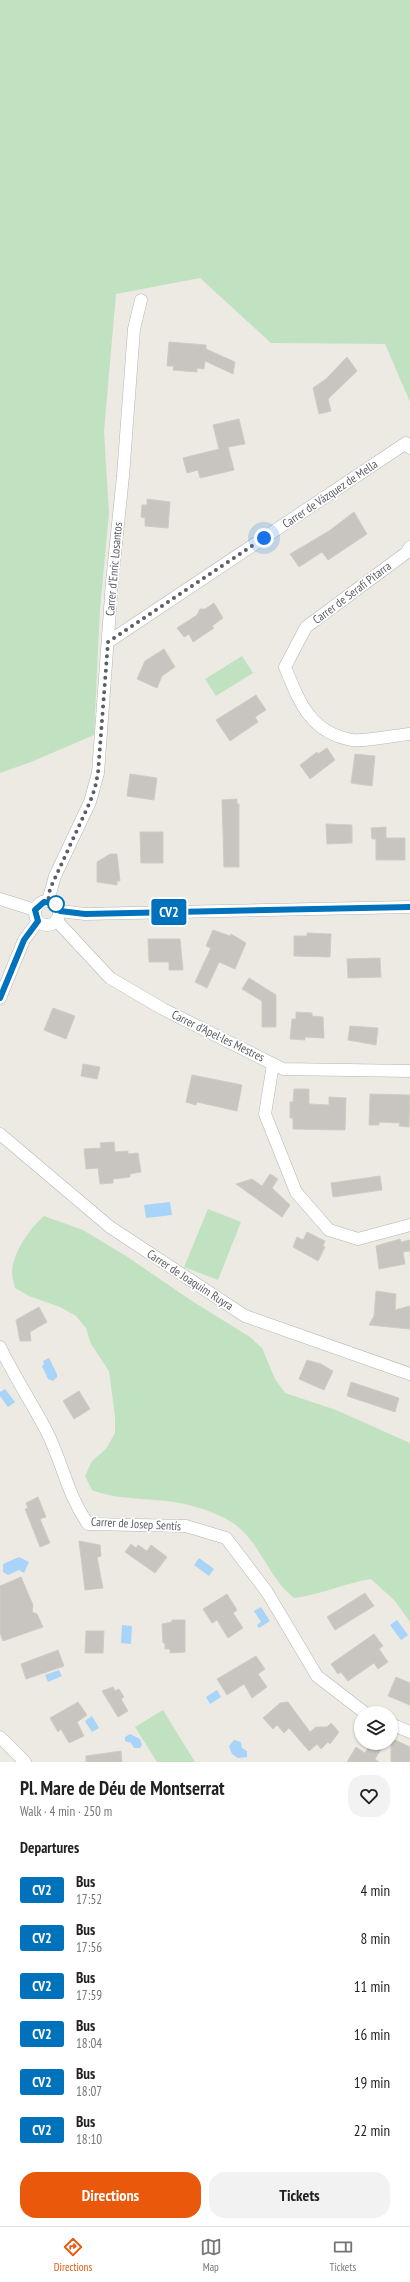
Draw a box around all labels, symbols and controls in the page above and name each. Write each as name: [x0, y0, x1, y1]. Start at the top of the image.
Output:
street label: Carrer de Vázquez de Mella: [279, 456, 380, 531]
street label: Carrer d'Enric Losantos: [102, 521, 125, 616]
your location: [254, 528, 274, 548]
street label: Carrer de Serafí Pitarra: [310, 558, 394, 627]
unlabelled marker: [47, 895, 65, 913]
line badge: CV2: [146, 899, 192, 925]
text: CV2: [159, 903, 179, 921]
street label: Carrer d'Apel·les Mestres: [169, 1007, 267, 1065]
street label: Carrer de Joaquim Ruyra: [144, 1246, 236, 1313]
street label: Carrer de Josep Sentís: [91, 1514, 182, 1533]
map controls: [354, 1706, 398, 1750]
button: layers: [354, 1706, 398, 1750]
button: heart: [348, 1775, 390, 1817]
text: Pl. Mare de Déu de Montserrat: [20, 1776, 225, 1800]
text: Walk · 4 min · 250 m: [20, 1803, 112, 1820]
text: Departures: [20, 1838, 79, 1857]
text: Bus: [76, 1872, 95, 1891]
text: CV2: [32, 1881, 52, 1899]
text: 4 min: [360, 1881, 390, 1900]
text: 17:52: [76, 1891, 102, 1908]
text: Bus: [76, 1920, 95, 1939]
text: CV2: [32, 1929, 52, 1947]
text: 8 min: [360, 1929, 390, 1948]
text: 17:56: [76, 1939, 102, 1956]
text: Bus: [76, 1968, 95, 1987]
text: CV2: [32, 1977, 52, 1995]
text: 11 min: [354, 1977, 390, 1996]
text: 17:59: [76, 1987, 102, 2004]
text: Bus: [76, 2016, 95, 2035]
text: CV2: [32, 2025, 52, 2043]
text: 16 min: [354, 2025, 390, 2044]
text: 18:04: [76, 2035, 102, 2052]
text: Bus: [76, 2064, 95, 2083]
text: CV2: [32, 2073, 52, 2091]
text: 19 min: [354, 2073, 390, 2092]
text: 18:07: [76, 2083, 102, 2100]
text: Bus: [76, 2112, 95, 2131]
text: CV2: [32, 2121, 52, 2139]
text: 22 min: [354, 2121, 390, 2140]
text: 18:10: [76, 2131, 102, 2148]
button: Directions: [20, 2172, 201, 2218]
button: Tickets: [209, 2172, 390, 2218]
tab: Directions: [54, 2236, 92, 2274]
tab: Map: [200, 2236, 222, 2274]
tab: Tickets: [329, 2236, 356, 2274]

